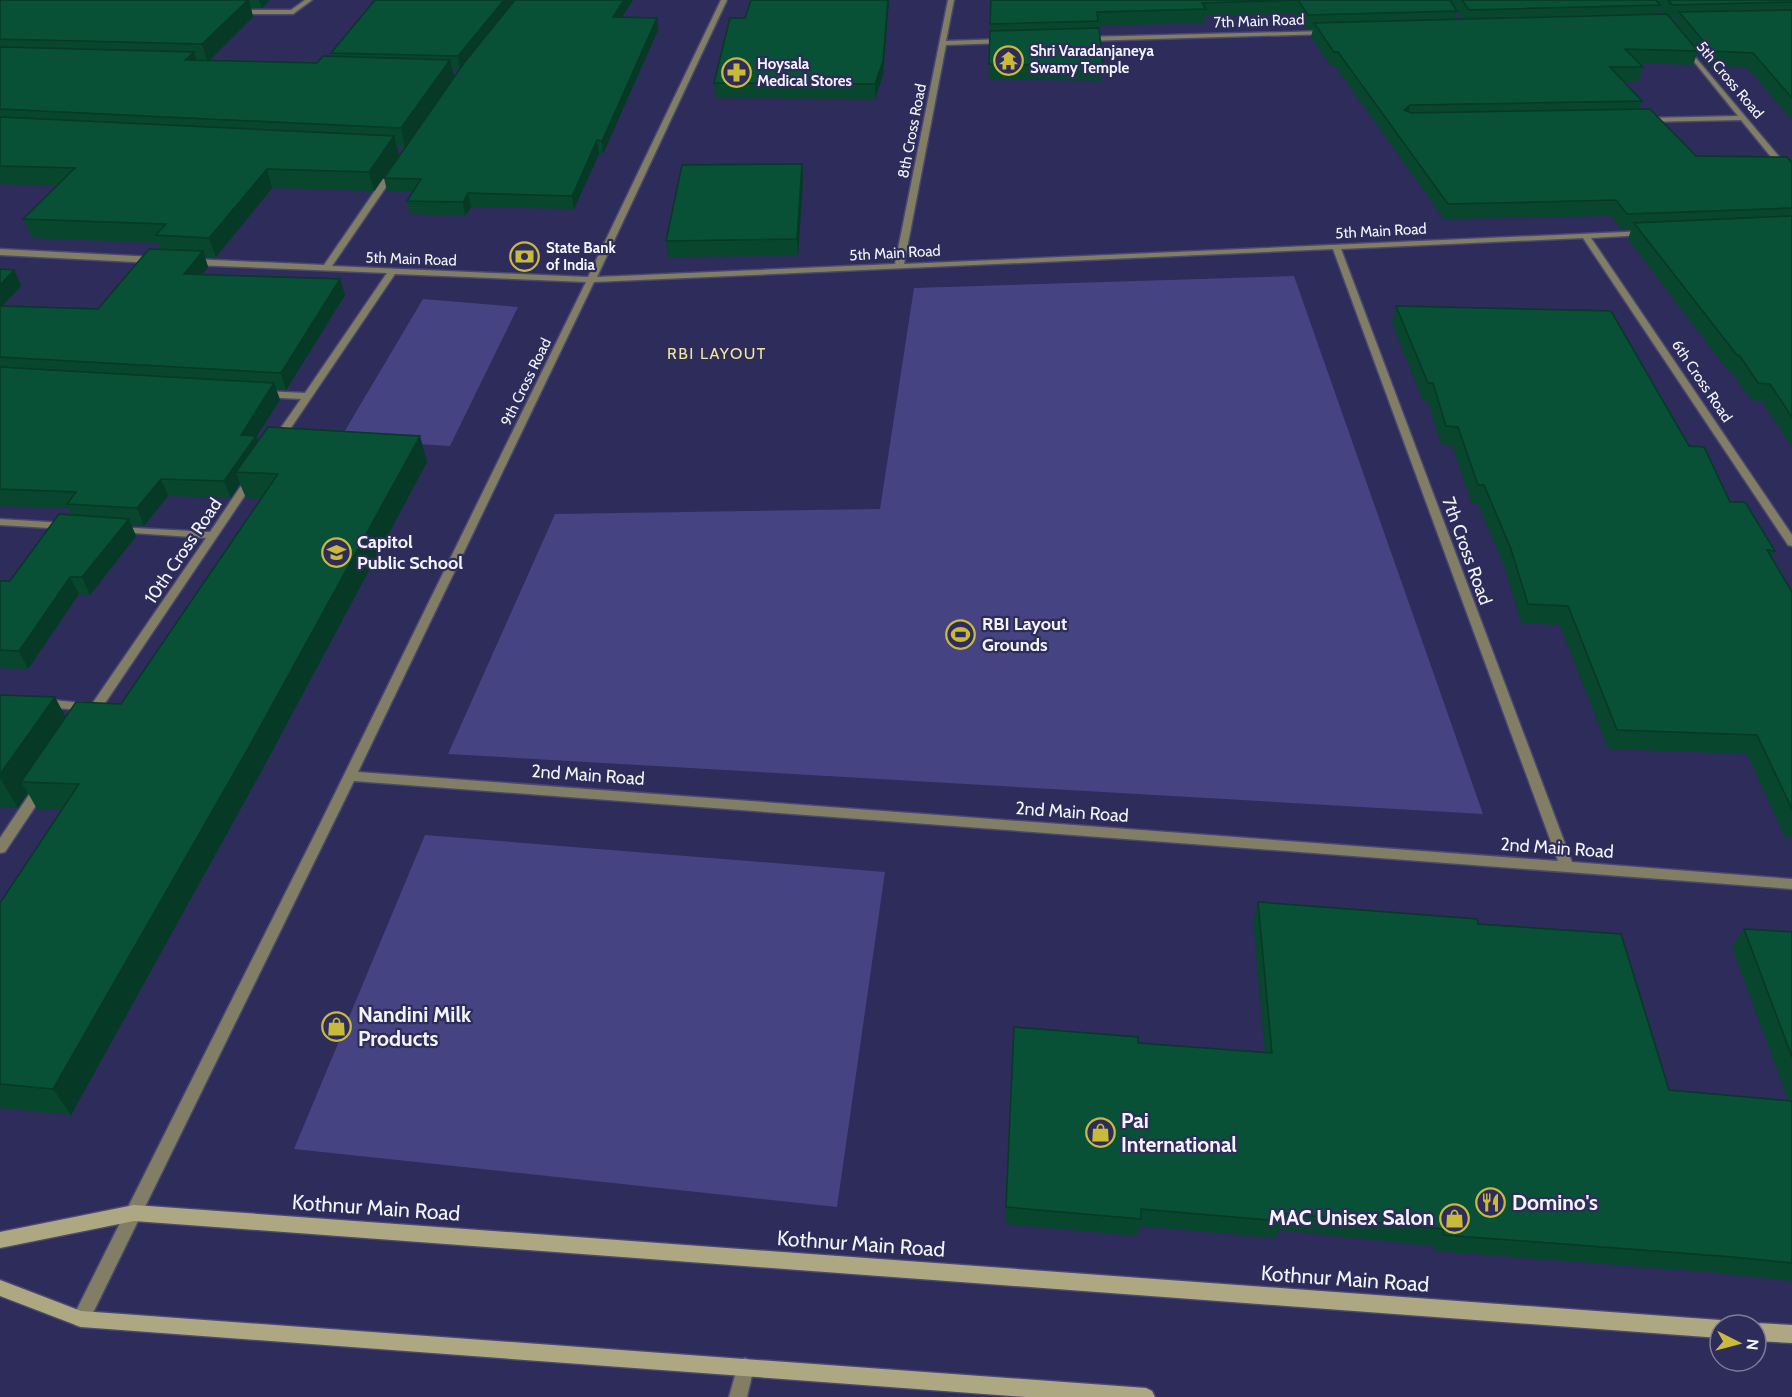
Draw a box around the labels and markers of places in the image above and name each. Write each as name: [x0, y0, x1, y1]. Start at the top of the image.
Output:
place label: Shri Varadanjaneya Swamy Temple: [1030, 42, 1155, 77]
temple icon: Shri Varadanjaneya Swamy Temple: [993, 44, 1025, 76]
place label: Hoysala Medical Stores: [757, 55, 852, 90]
pharmacy icon: Hoysala Medical Stores: [720, 57, 752, 89]
place label: State Bank of India: [546, 239, 616, 274]
bank icon: State Bank of India: [509, 241, 541, 273]
place label: Capitol Public School: [357, 531, 463, 574]
school or university icon: Capitol Public School: [320, 536, 352, 568]
place label: RBI Layout Grounds: [982, 613, 1067, 656]
sports icon: RBI Layout Grounds: [945, 618, 977, 650]
place label: Nandini Milk Products: [358, 1002, 472, 1051]
shop icon: Nandini Milk Products: [321, 1011, 353, 1043]
place label: Pai International: [1121, 1108, 1237, 1157]
shop icon: Pai International: [1084, 1117, 1116, 1149]
restaurant icon: Domino's: [1475, 1187, 1507, 1219]
place label: Domino's: [1512, 1190, 1598, 1215]
shop icon: MAC Unisex Salon: [1439, 1202, 1471, 1234]
place label: MAC Unisex Salon: [1268, 1205, 1434, 1230]

